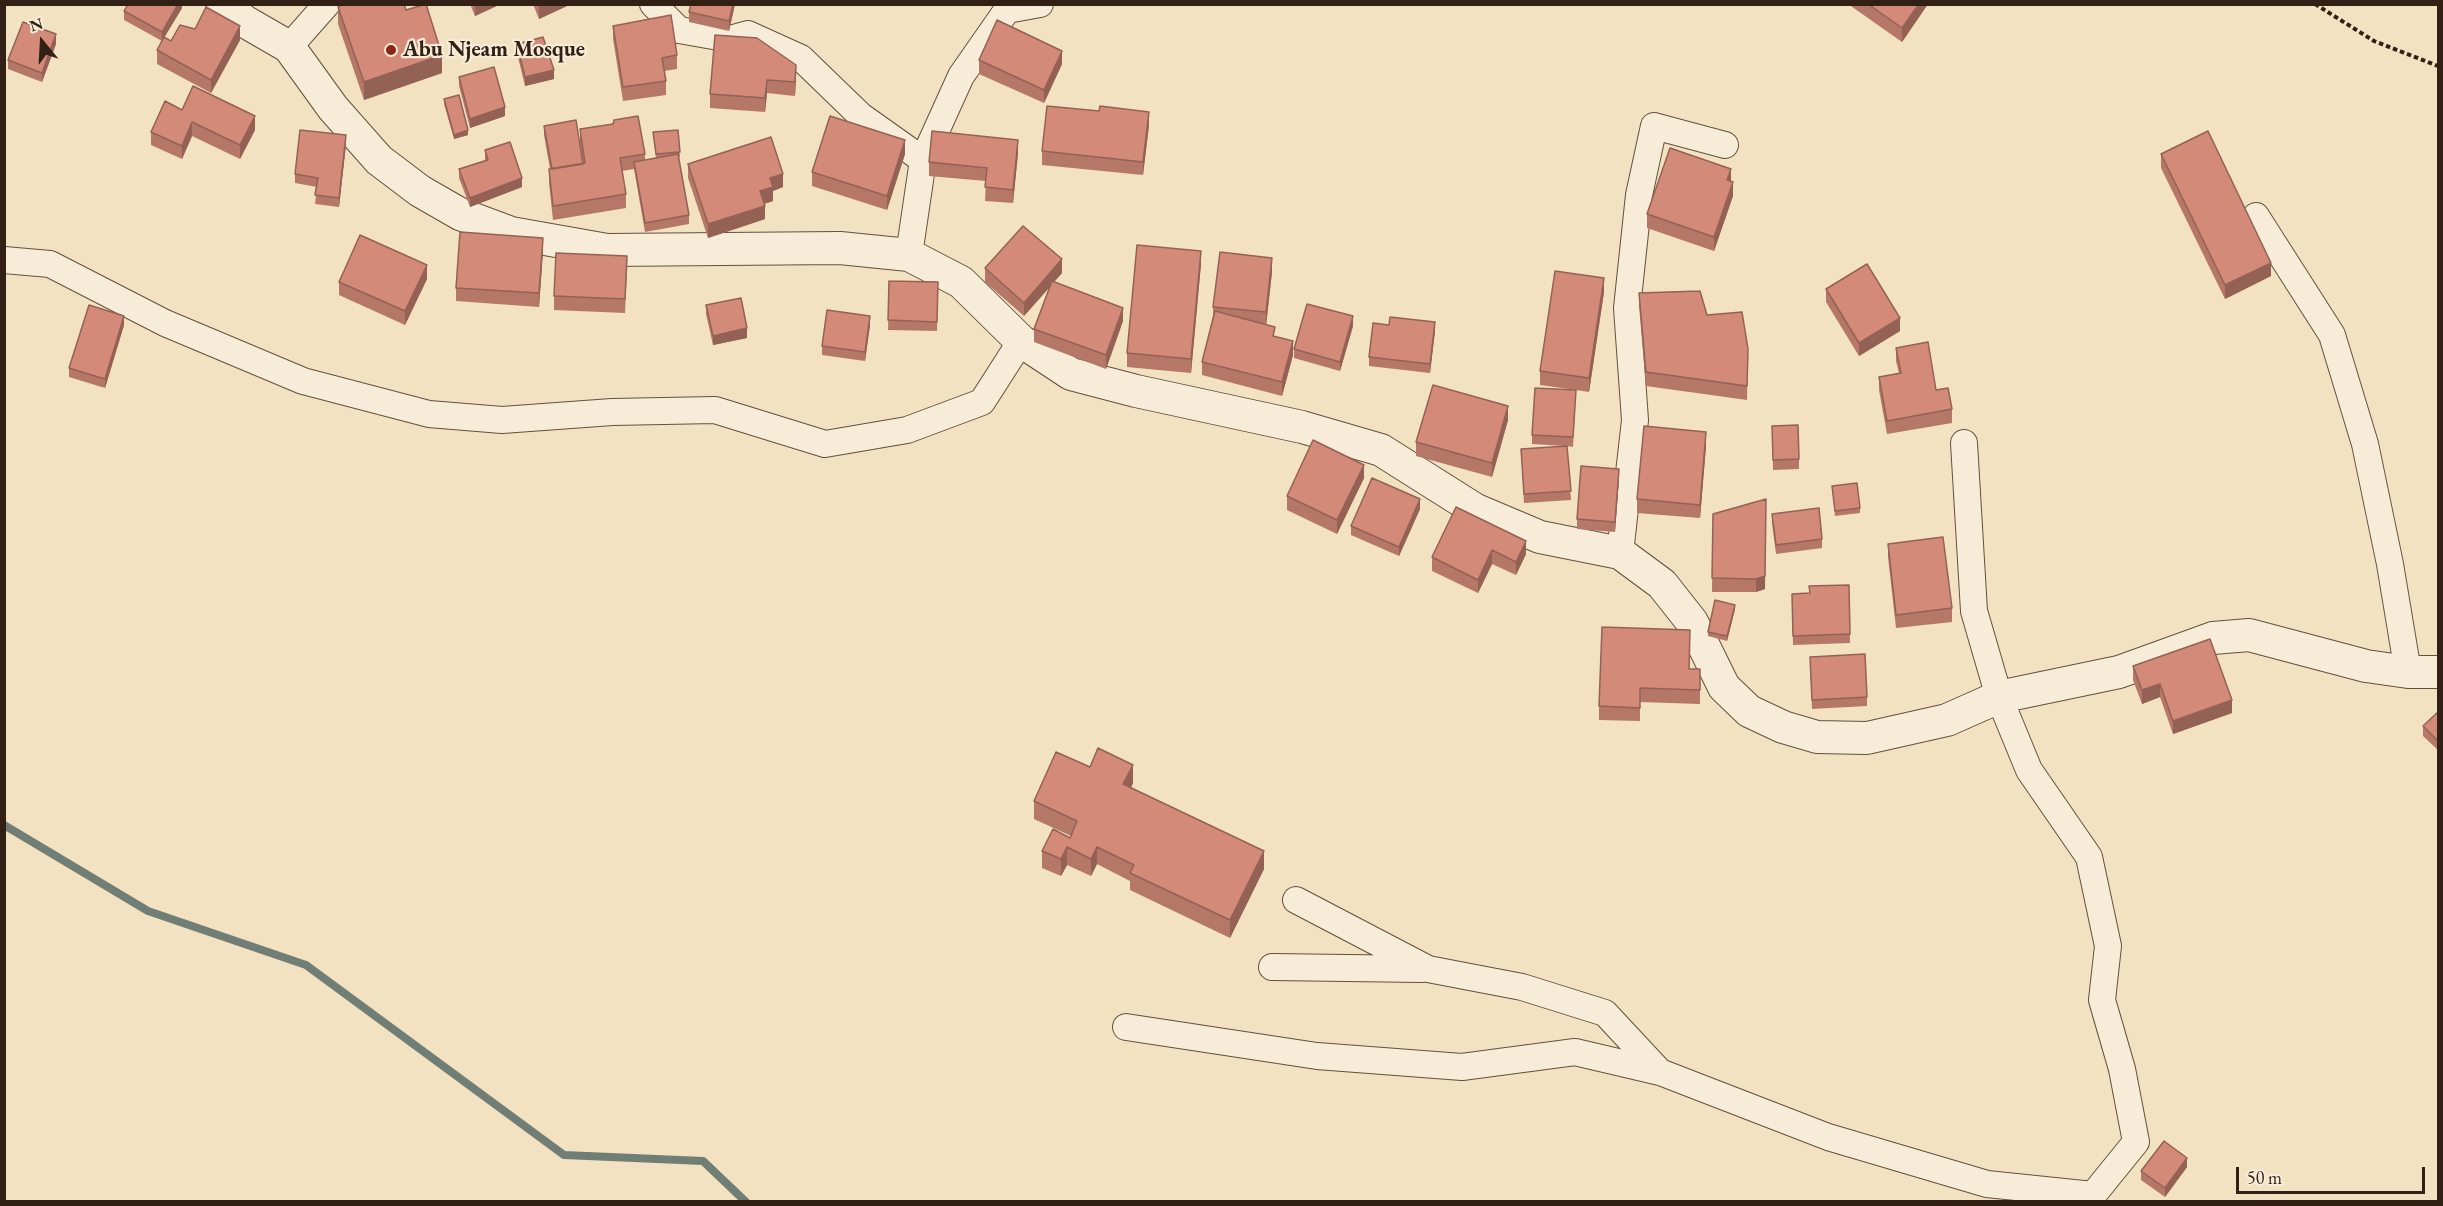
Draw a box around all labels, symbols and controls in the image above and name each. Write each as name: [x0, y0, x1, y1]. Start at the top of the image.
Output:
north arrow: [12, 12, 72, 72]
text: N: [27, 12, 46, 36]
place label: Abu Njeam Mosque: [403, 37, 585, 63]
marker: Abu Njeam Mosque: [384, 43, 398, 57]
scale bar: [2239, 1155, 2428, 1193]
text: 50 m: [2247, 1166, 2282, 1189]

